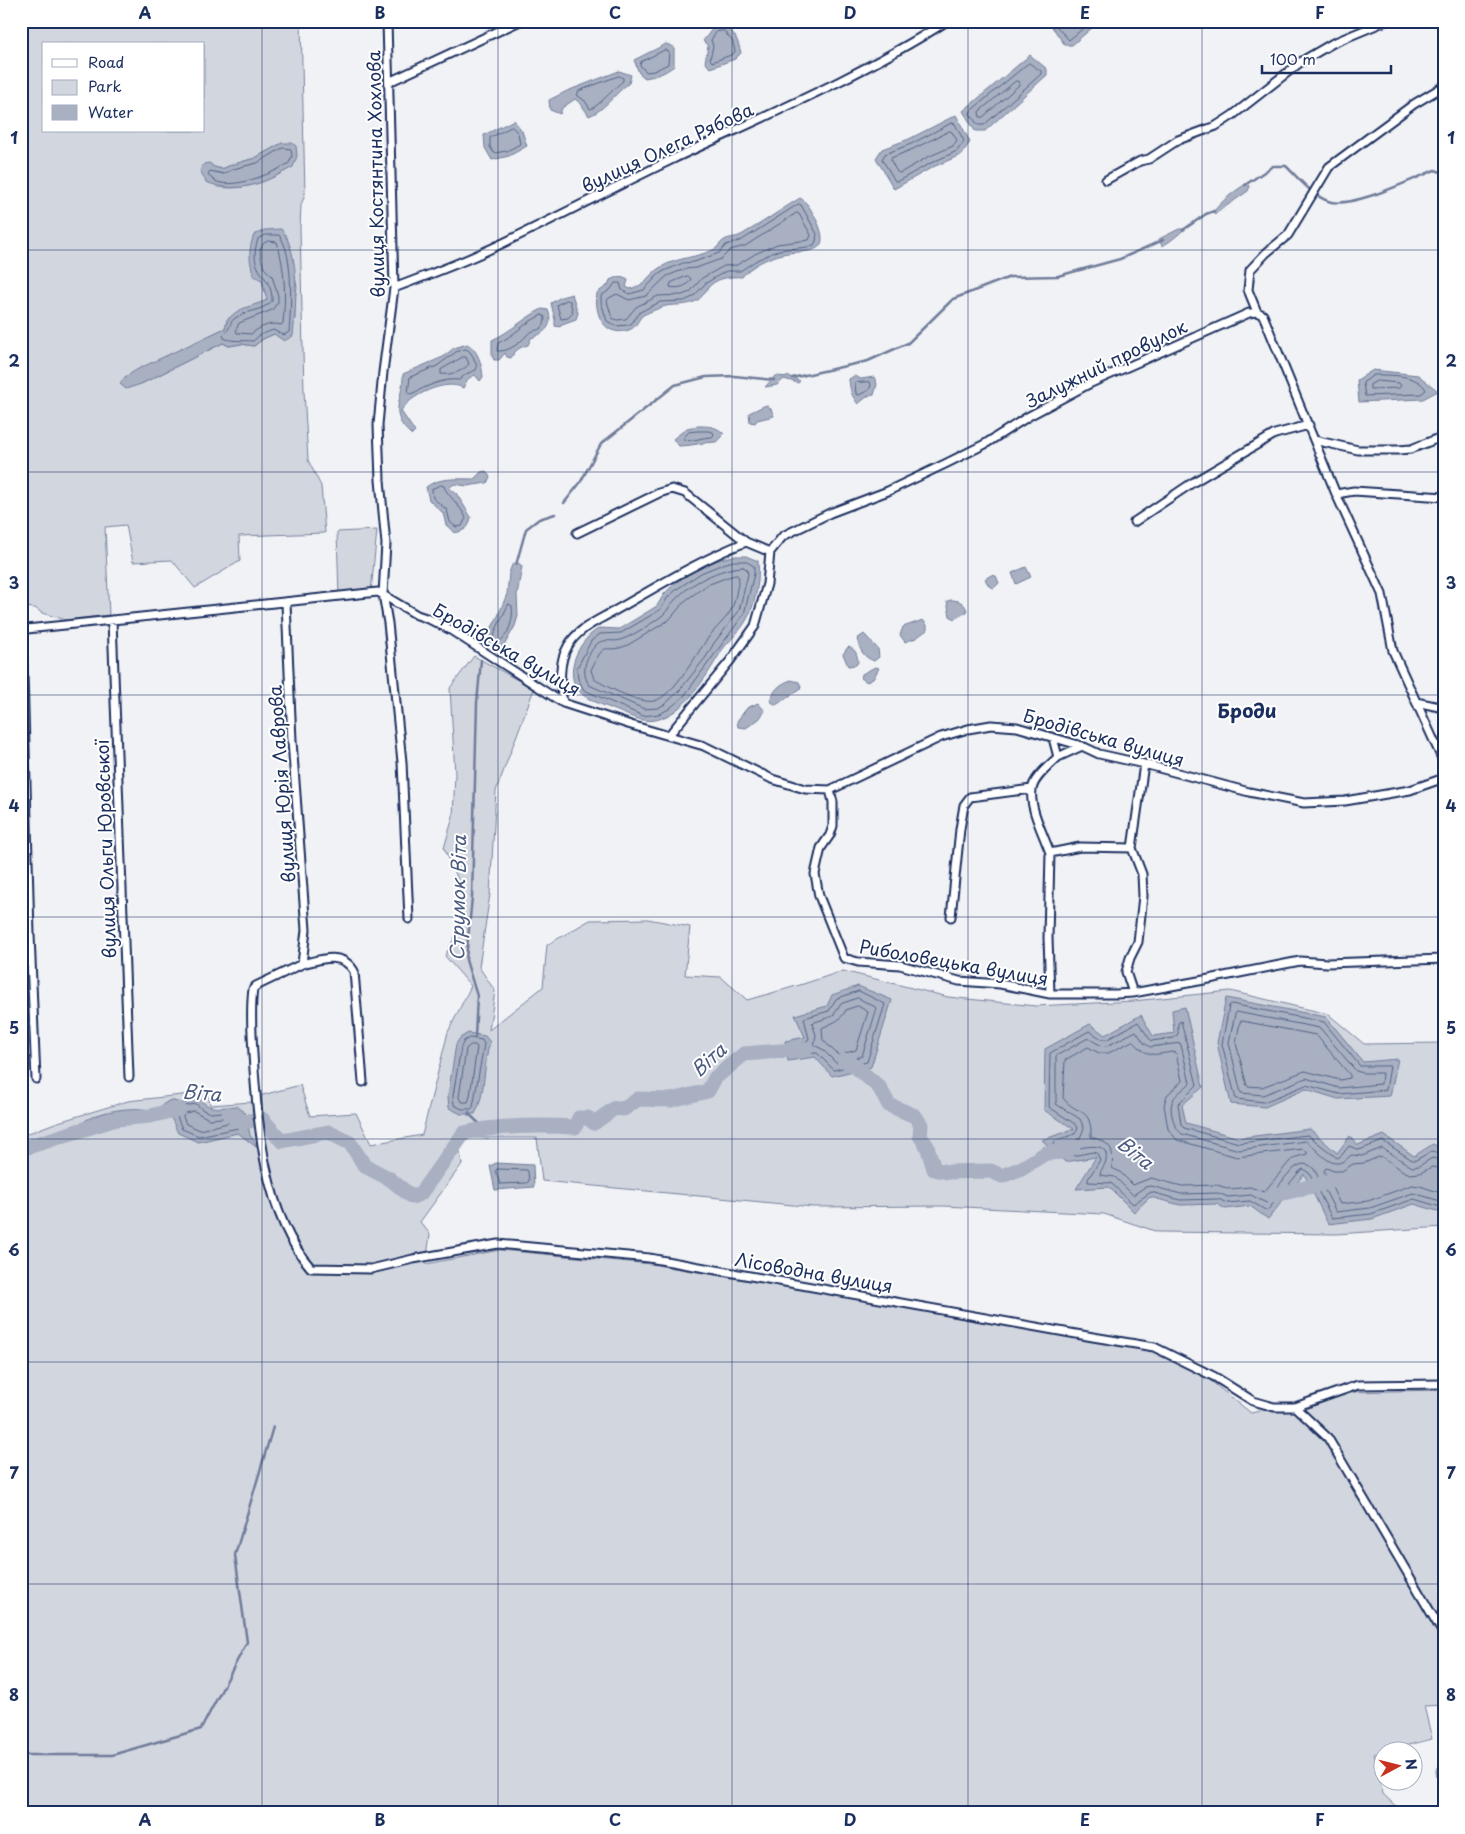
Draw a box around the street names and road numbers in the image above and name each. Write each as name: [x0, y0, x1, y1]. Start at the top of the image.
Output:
street label: вулиця Костянтина Хохлова: [359, 49, 391, 298]
street label: вулиця Олега Рябова: [577, 95, 758, 199]
street label: Залужний провулок: [1020, 312, 1192, 414]
street label: Бродівська вулиця: [428, 596, 586, 702]
street label: вулиця Юрія Лаврова: [261, 684, 301, 884]
street label: Бродівська вулиця: [1020, 701, 1188, 773]
street label: вулиця Ольги Юровської: [88, 738, 122, 959]
street label: Риболовецька вулиця: [858, 932, 1050, 992]
street label: Лісоводна вулиця: [733, 1245, 895, 1299]

